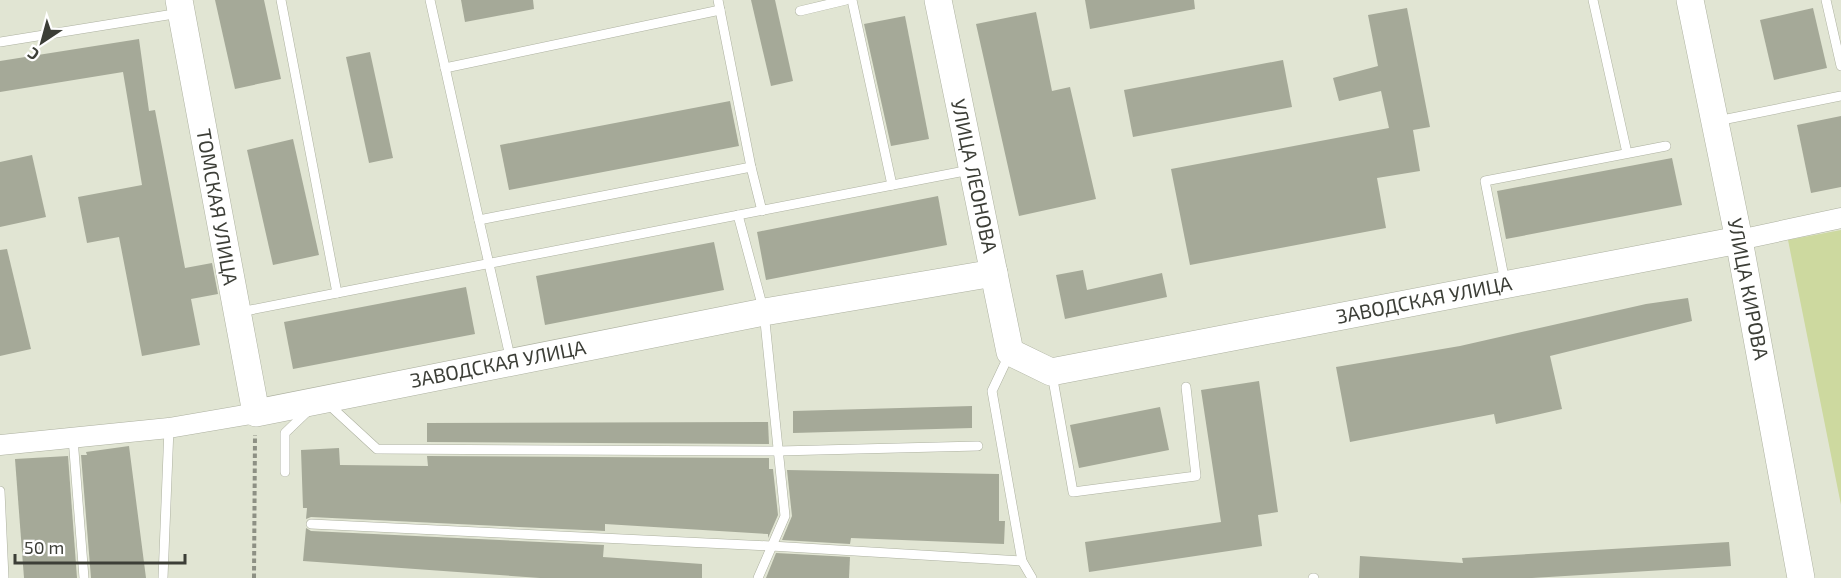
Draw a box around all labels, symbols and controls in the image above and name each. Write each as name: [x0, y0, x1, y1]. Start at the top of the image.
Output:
north arrow: [12, 12, 72, 72]
text: С: [23, 44, 42, 65]
street label: УЛИЦА ЛЕОНОВА: [947, 97, 1003, 256]
street label: ТОМСКАЯ УЛИЦА: [192, 127, 244, 287]
street label: УЛИЦА КИРОВА: [1723, 216, 1775, 362]
street label: ЗАВОДСКАЯ УЛИЦА: [1334, 270, 1514, 328]
street label: ЗАВОДСКАЯ УЛИЦА: [408, 334, 588, 392]
scale bar: [15, 527, 184, 565]
text: 50 m: [24, 536, 64, 558]

